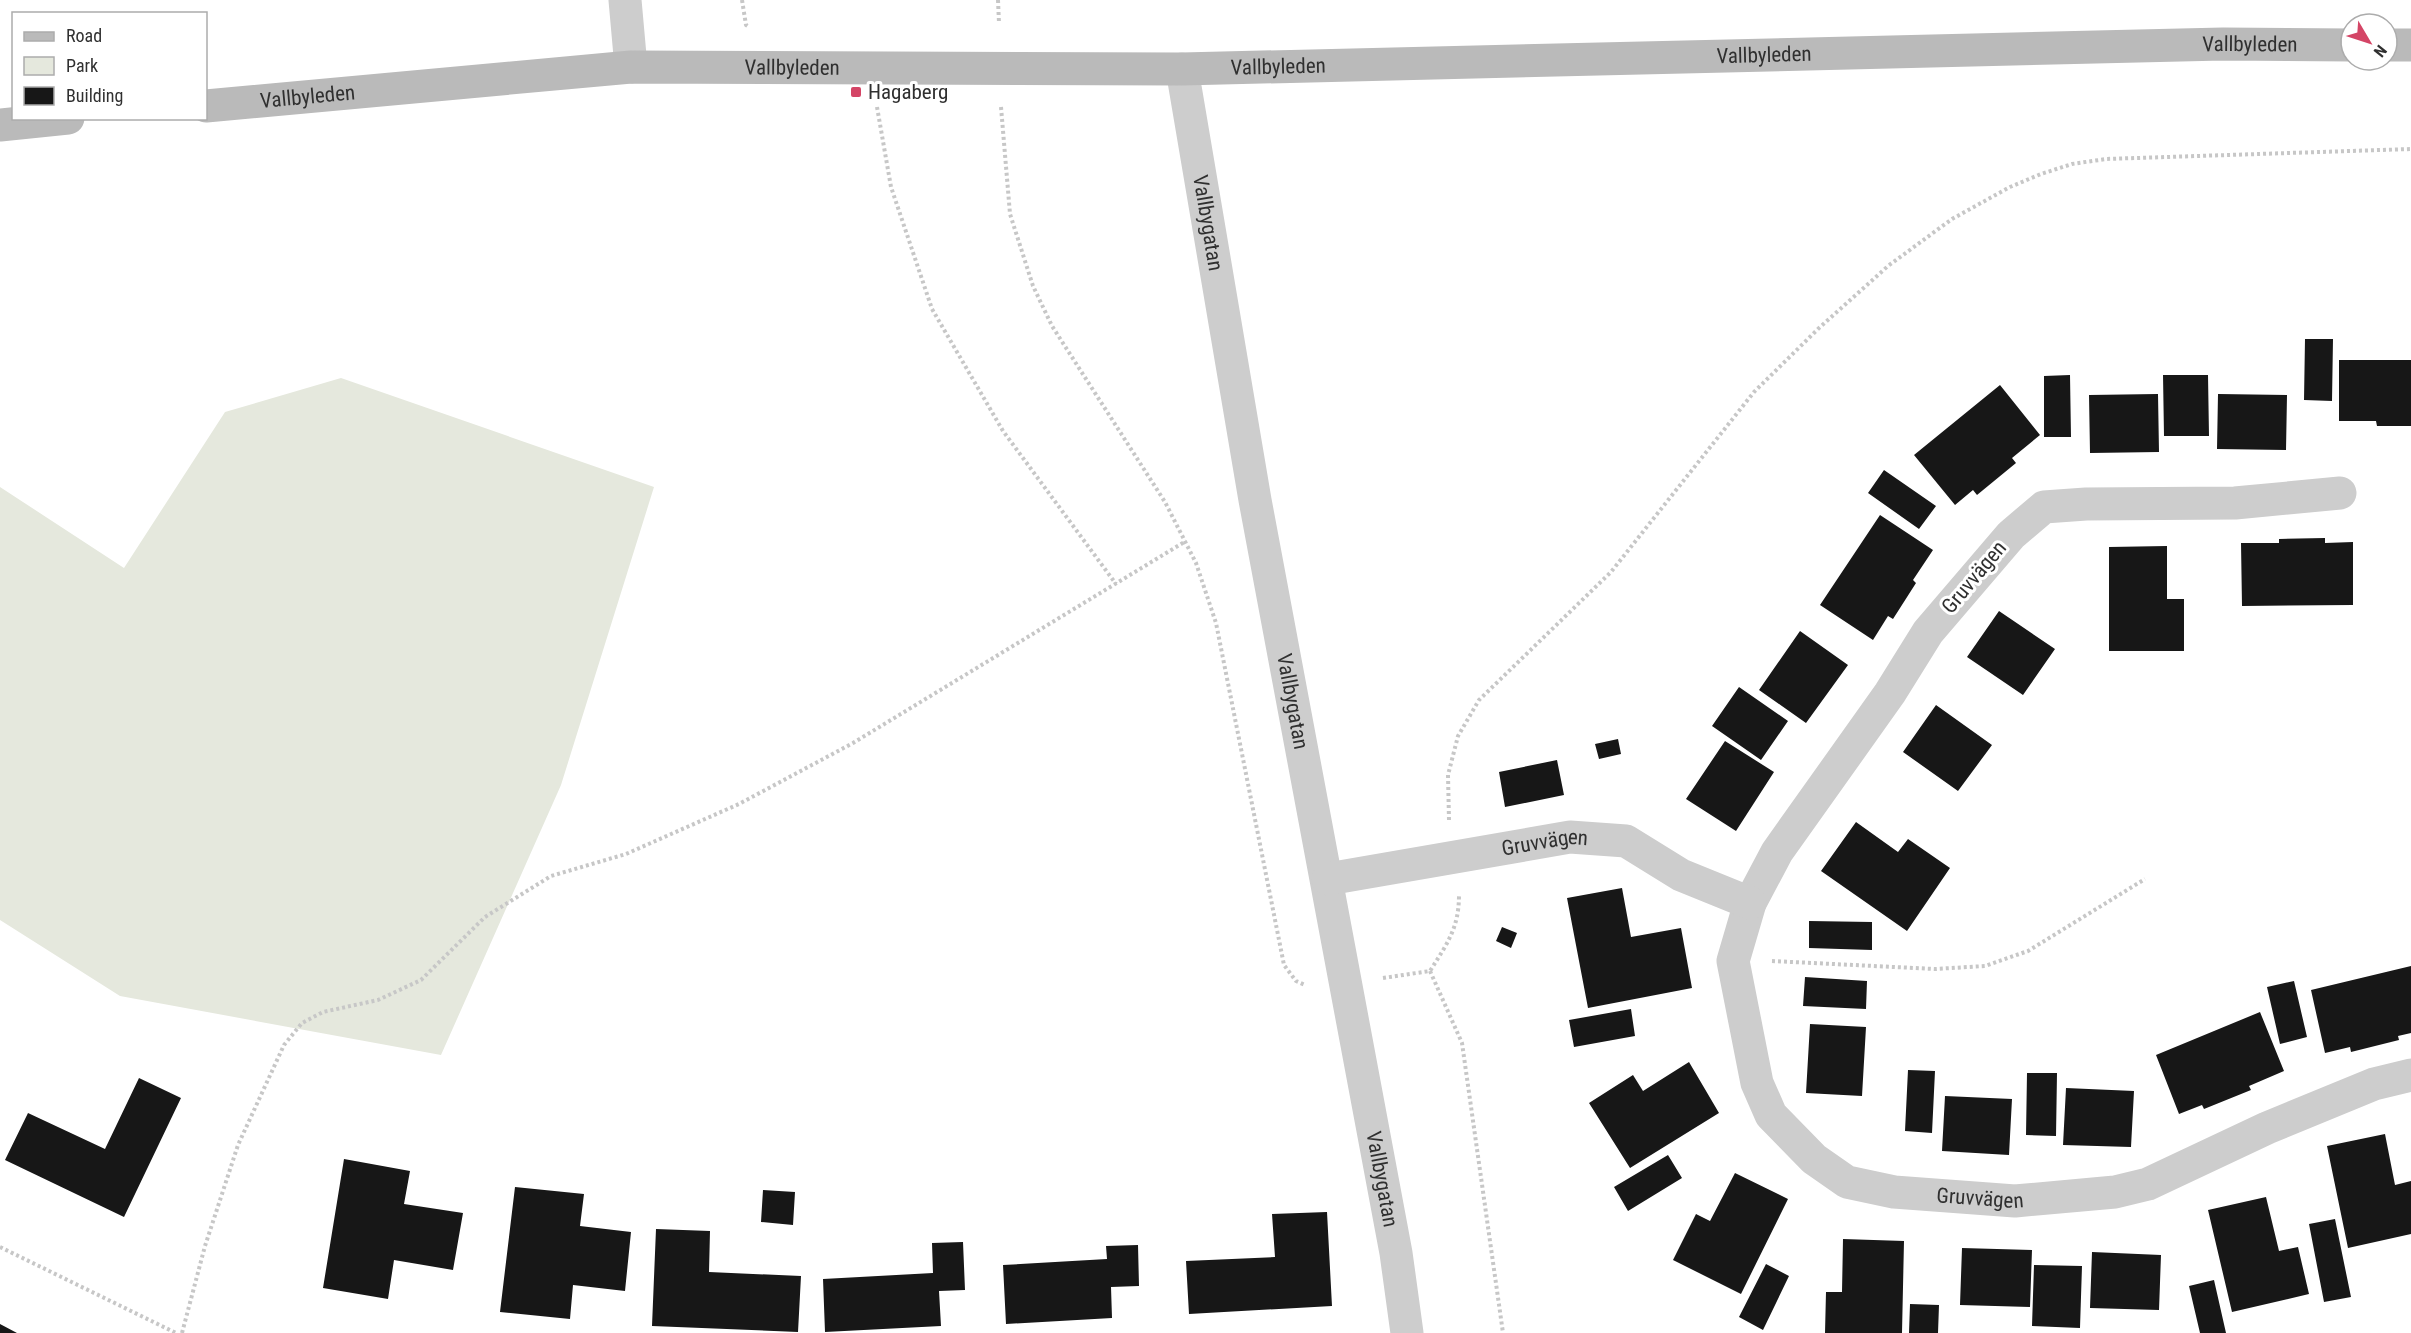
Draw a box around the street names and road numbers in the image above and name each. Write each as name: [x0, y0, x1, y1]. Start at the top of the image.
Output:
street label: Vallbyleden: [2202, 32, 2298, 57]
street label: Vallbyleden: [1716, 42, 1812, 68]
street label: Vallbyleden: [1230, 54, 1326, 80]
street label: Vallbyleden: [745, 55, 840, 80]
street label: Vallbyleden: [259, 80, 356, 113]
street label: Vallbygatan: [1188, 173, 1228, 273]
street label: Gruvvägen: [1937, 536, 2011, 618]
street label: Vallbygatan: [1272, 652, 1313, 751]
street label: Gruvvägen: [1500, 825, 1589, 861]
street label: Vallbygatan: [1361, 1129, 1403, 1229]
street label: Gruvvägen: [1936, 1183, 2025, 1213]

